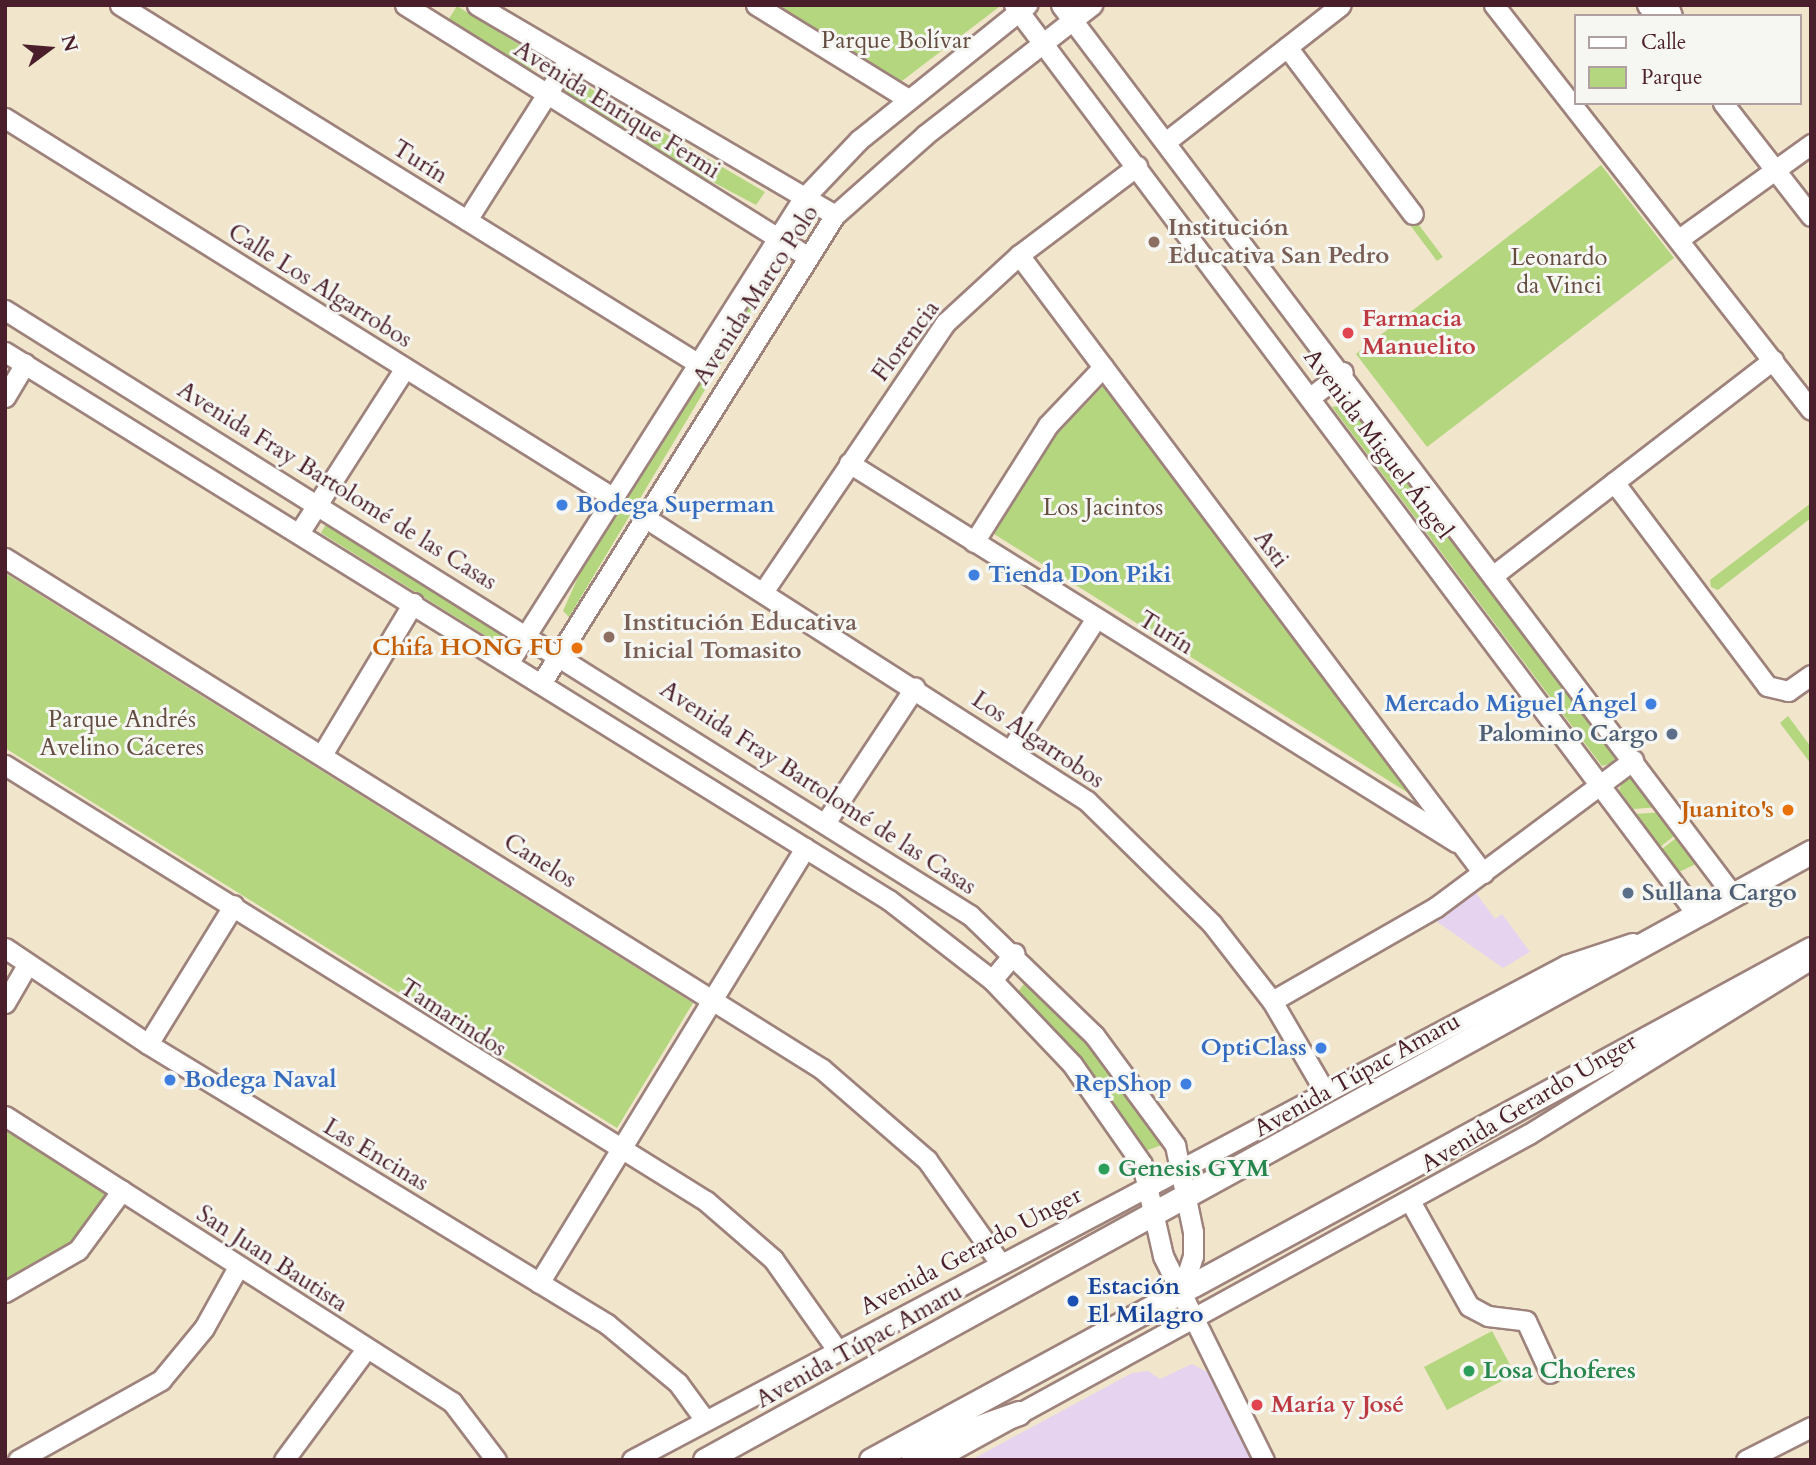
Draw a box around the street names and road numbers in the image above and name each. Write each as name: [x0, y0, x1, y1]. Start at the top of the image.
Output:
street label: Avenida Enrique Fermi: [509, 35, 725, 185]
street label: Turín: [387, 134, 453, 190]
street label: Avenida Marco Polo: [687, 200, 825, 390]
street label: Calle Los Algarrobos: [223, 218, 417, 354]
street label: Florencia: [866, 295, 946, 387]
street label: Avenida Miguel Ángel: [1297, 343, 1459, 545]
street label: Avenida Fray Bartolomé de las Casas: [172, 376, 502, 596]
street label: Asti: [1248, 525, 1294, 573]
street label: Turín: [1133, 605, 1199, 661]
street label: Avenida Fray Bartolomé de las Casas: [655, 675, 981, 901]
street label: Los Algarrobos: [966, 685, 1110, 795]
street label: Canelos: [498, 827, 582, 895]
street label: Tamarindos: [394, 973, 512, 1063]
street label: Avenida Túpac Amaru: [1249, 1006, 1465, 1144]
street label: Avenida Gerardo Unger: [1416, 1027, 1642, 1179]
street label: Las Encinas: [318, 1112, 434, 1198]
street label: Avenida Gerardo Unger: [855, 1180, 1087, 1322]
street label: San Juan Bautista: [191, 1199, 353, 1319]
street label: Avenida Túpac Amaru: [751, 1277, 967, 1415]

